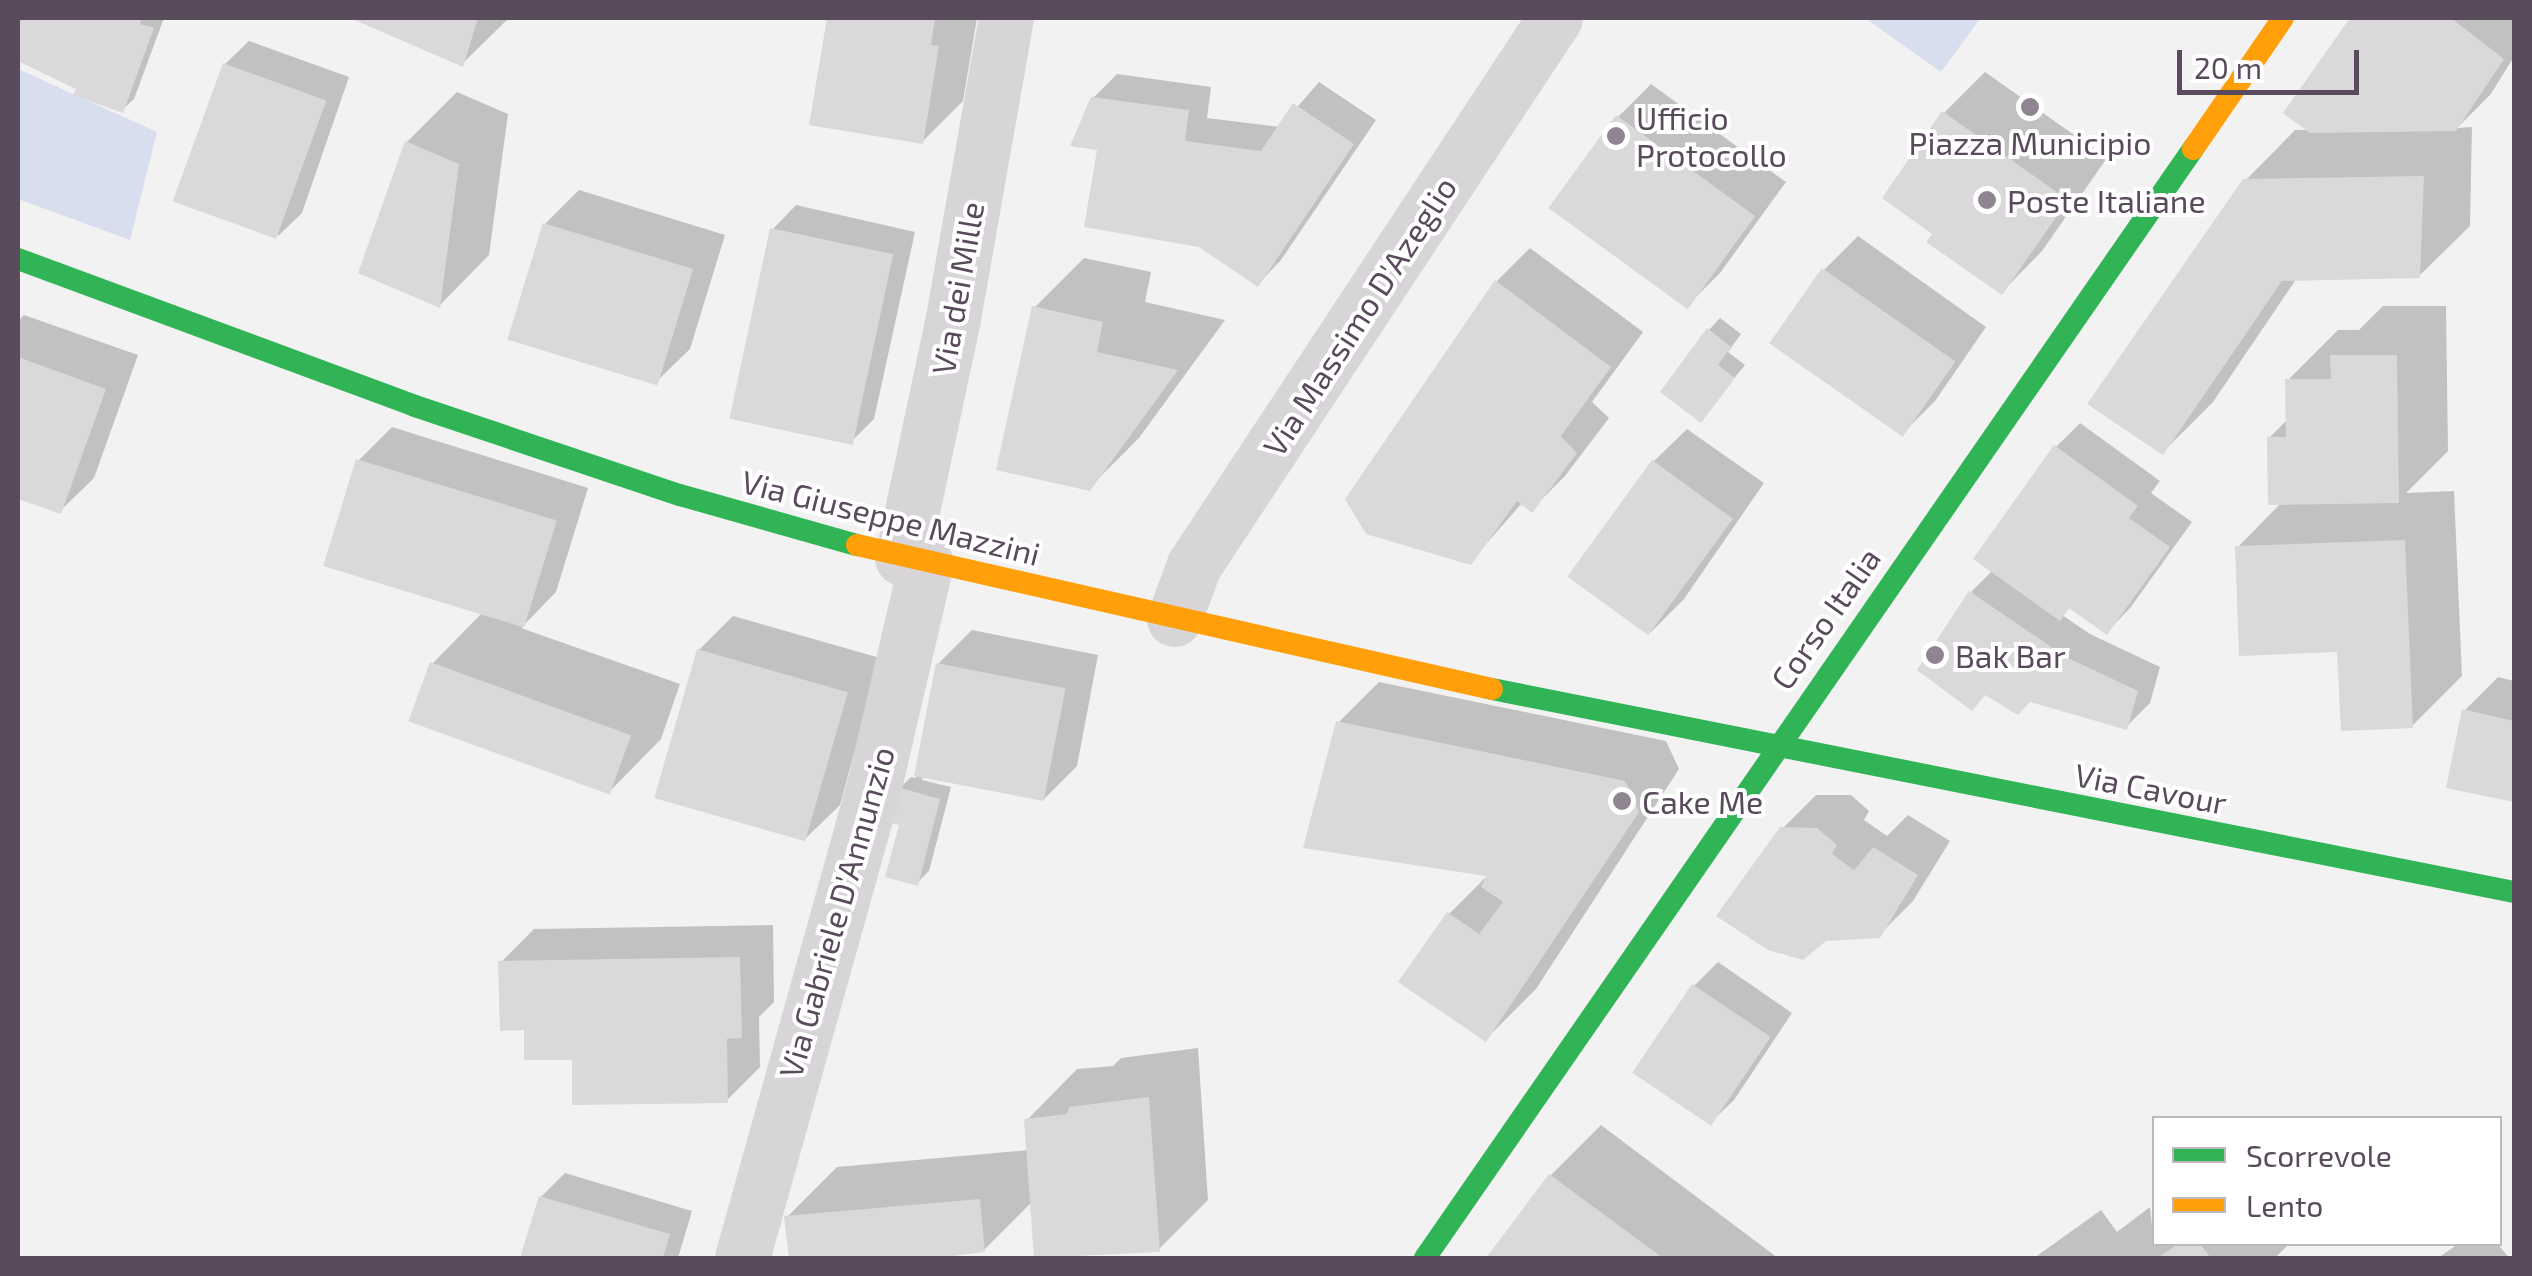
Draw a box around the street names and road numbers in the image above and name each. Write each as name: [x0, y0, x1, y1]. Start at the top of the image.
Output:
street label: Via Massimo D'Azeglio: [1254, 169, 1464, 463]
street label: Via dei Mille: [923, 199, 991, 377]
street label: Via Giuseppe Mazzini: [738, 461, 1044, 573]
street label: Corso Italia: [1762, 540, 1888, 696]
street label: Via Gabriele D'Annunzio: [770, 742, 902, 1082]
street label: Via Cavour: [2072, 754, 2230, 822]

